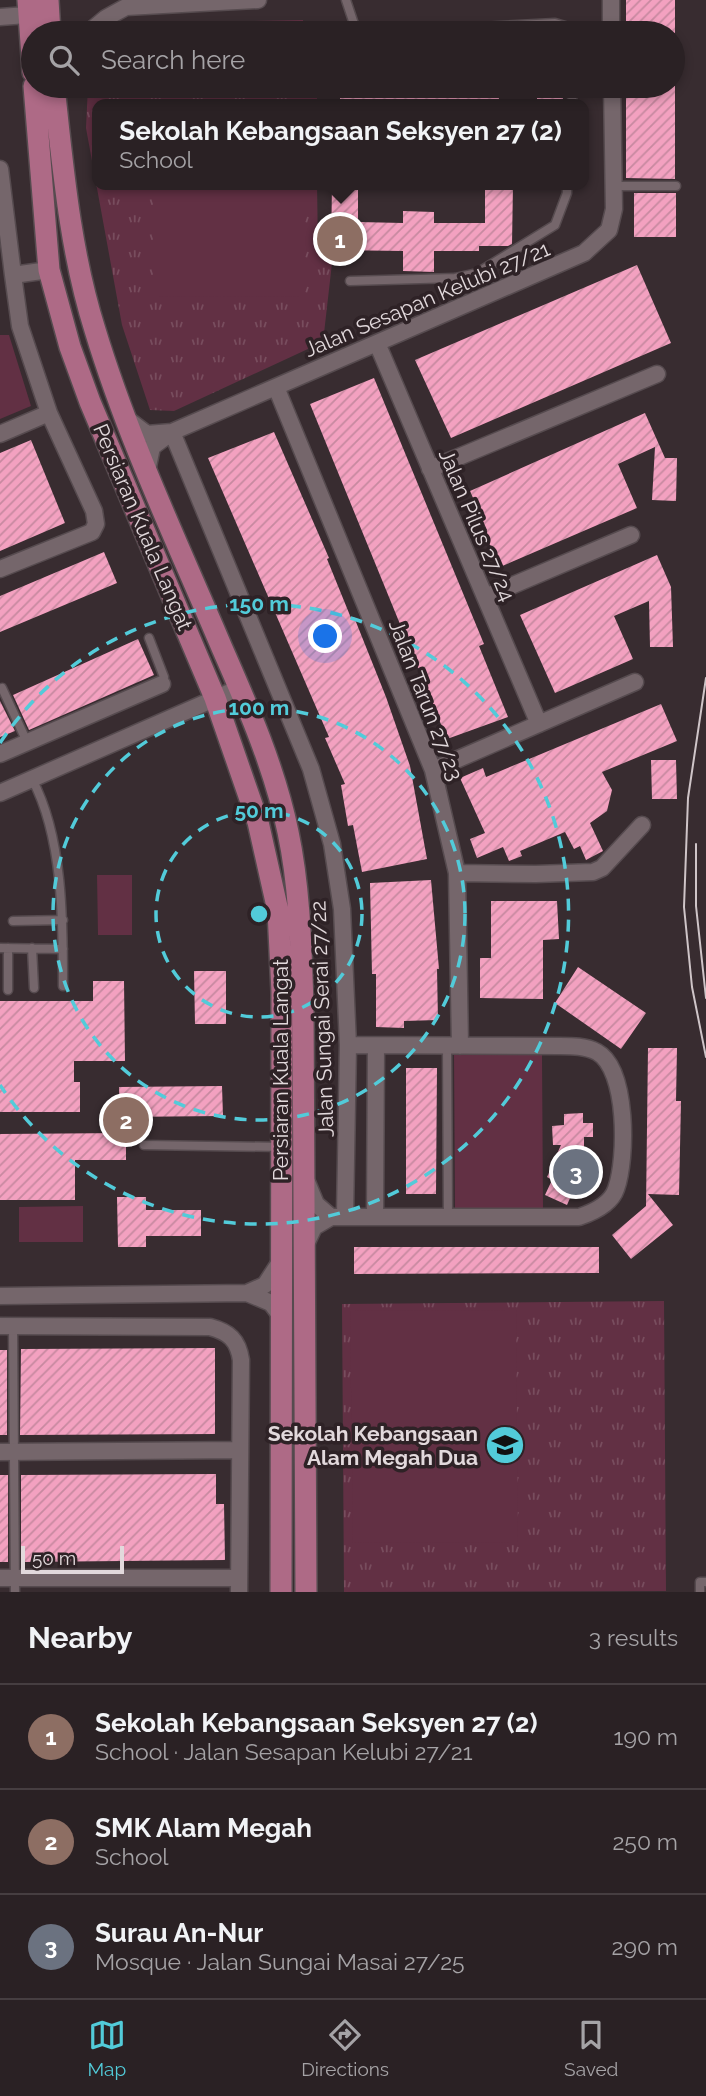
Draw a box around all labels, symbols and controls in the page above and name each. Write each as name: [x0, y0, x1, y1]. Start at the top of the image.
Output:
search box: [21, 21, 685, 98]
icon: search: [45, 41, 83, 79]
text: Search here: [101, 45, 245, 75]
popup: [92, 99, 589, 190]
text: Sekolah Kebangsaan Seksyen 27 (2): [119, 116, 562, 146]
text: School: [119, 146, 193, 173]
pin: 1: [317, 213, 363, 265]
street label: Jalan Sesapan Kelubi 27/21: [301, 236, 553, 362]
street label: Persiaran Kuala Langat: [88, 420, 198, 634]
street label: Jalan Pilus 27/24: [434, 445, 520, 605]
text: 150 m: [229, 591, 289, 616]
street label: Jalan Tarun 27/23: [384, 616, 468, 784]
your location: [308, 619, 342, 653]
text: 100 m: [229, 695, 289, 720]
text: 50 m: [234, 798, 284, 823]
street label: Jalan Sungai Serai 27/22: [305, 900, 339, 1138]
centre of rings: [247, 902, 271, 926]
street label: Persiaran Kuala Langat: [268, 959, 293, 1181]
pin: 2: [103, 1094, 149, 1146]
pin: 3: [553, 1146, 599, 1198]
place label: Sekolah Kebangsaan Alam Megah Dua: [268, 1421, 478, 1470]
school or university icon: Sekolah Kebangsaan Alam Megah Dua: [484, 1424, 526, 1466]
scale bar: [21, 1543, 124, 1575]
text: 50 m: [32, 1547, 76, 1569]
text: Nearby: [28, 1620, 132, 1655]
text: 3 results: [589, 1624, 678, 1651]
text: Sekolah Kebangsaan Seksyen 27 (2): [95, 1708, 538, 1738]
text: 1: [45, 1723, 57, 1750]
text: 190 m: [614, 1723, 678, 1750]
text: School · Jalan Sesapan Kelubi 27/21: [95, 1738, 473, 1765]
text: SMK Alam Megah: [95, 1813, 312, 1843]
text: 2: [45, 1828, 57, 1855]
text: 250 m: [612, 1828, 678, 1855]
text: School: [95, 1843, 169, 1870]
text: Surau An-Nur: [95, 1918, 263, 1948]
text: 3: [45, 1933, 57, 1960]
text: 290 m: [611, 1933, 678, 1960]
text: Mosque · Jalan Sungai Masai 27/25: [95, 1948, 465, 1975]
tab: Map: [88, 2016, 126, 2080]
tab: Directions: [301, 2016, 389, 2080]
tab: Saved: [564, 2016, 618, 2080]

